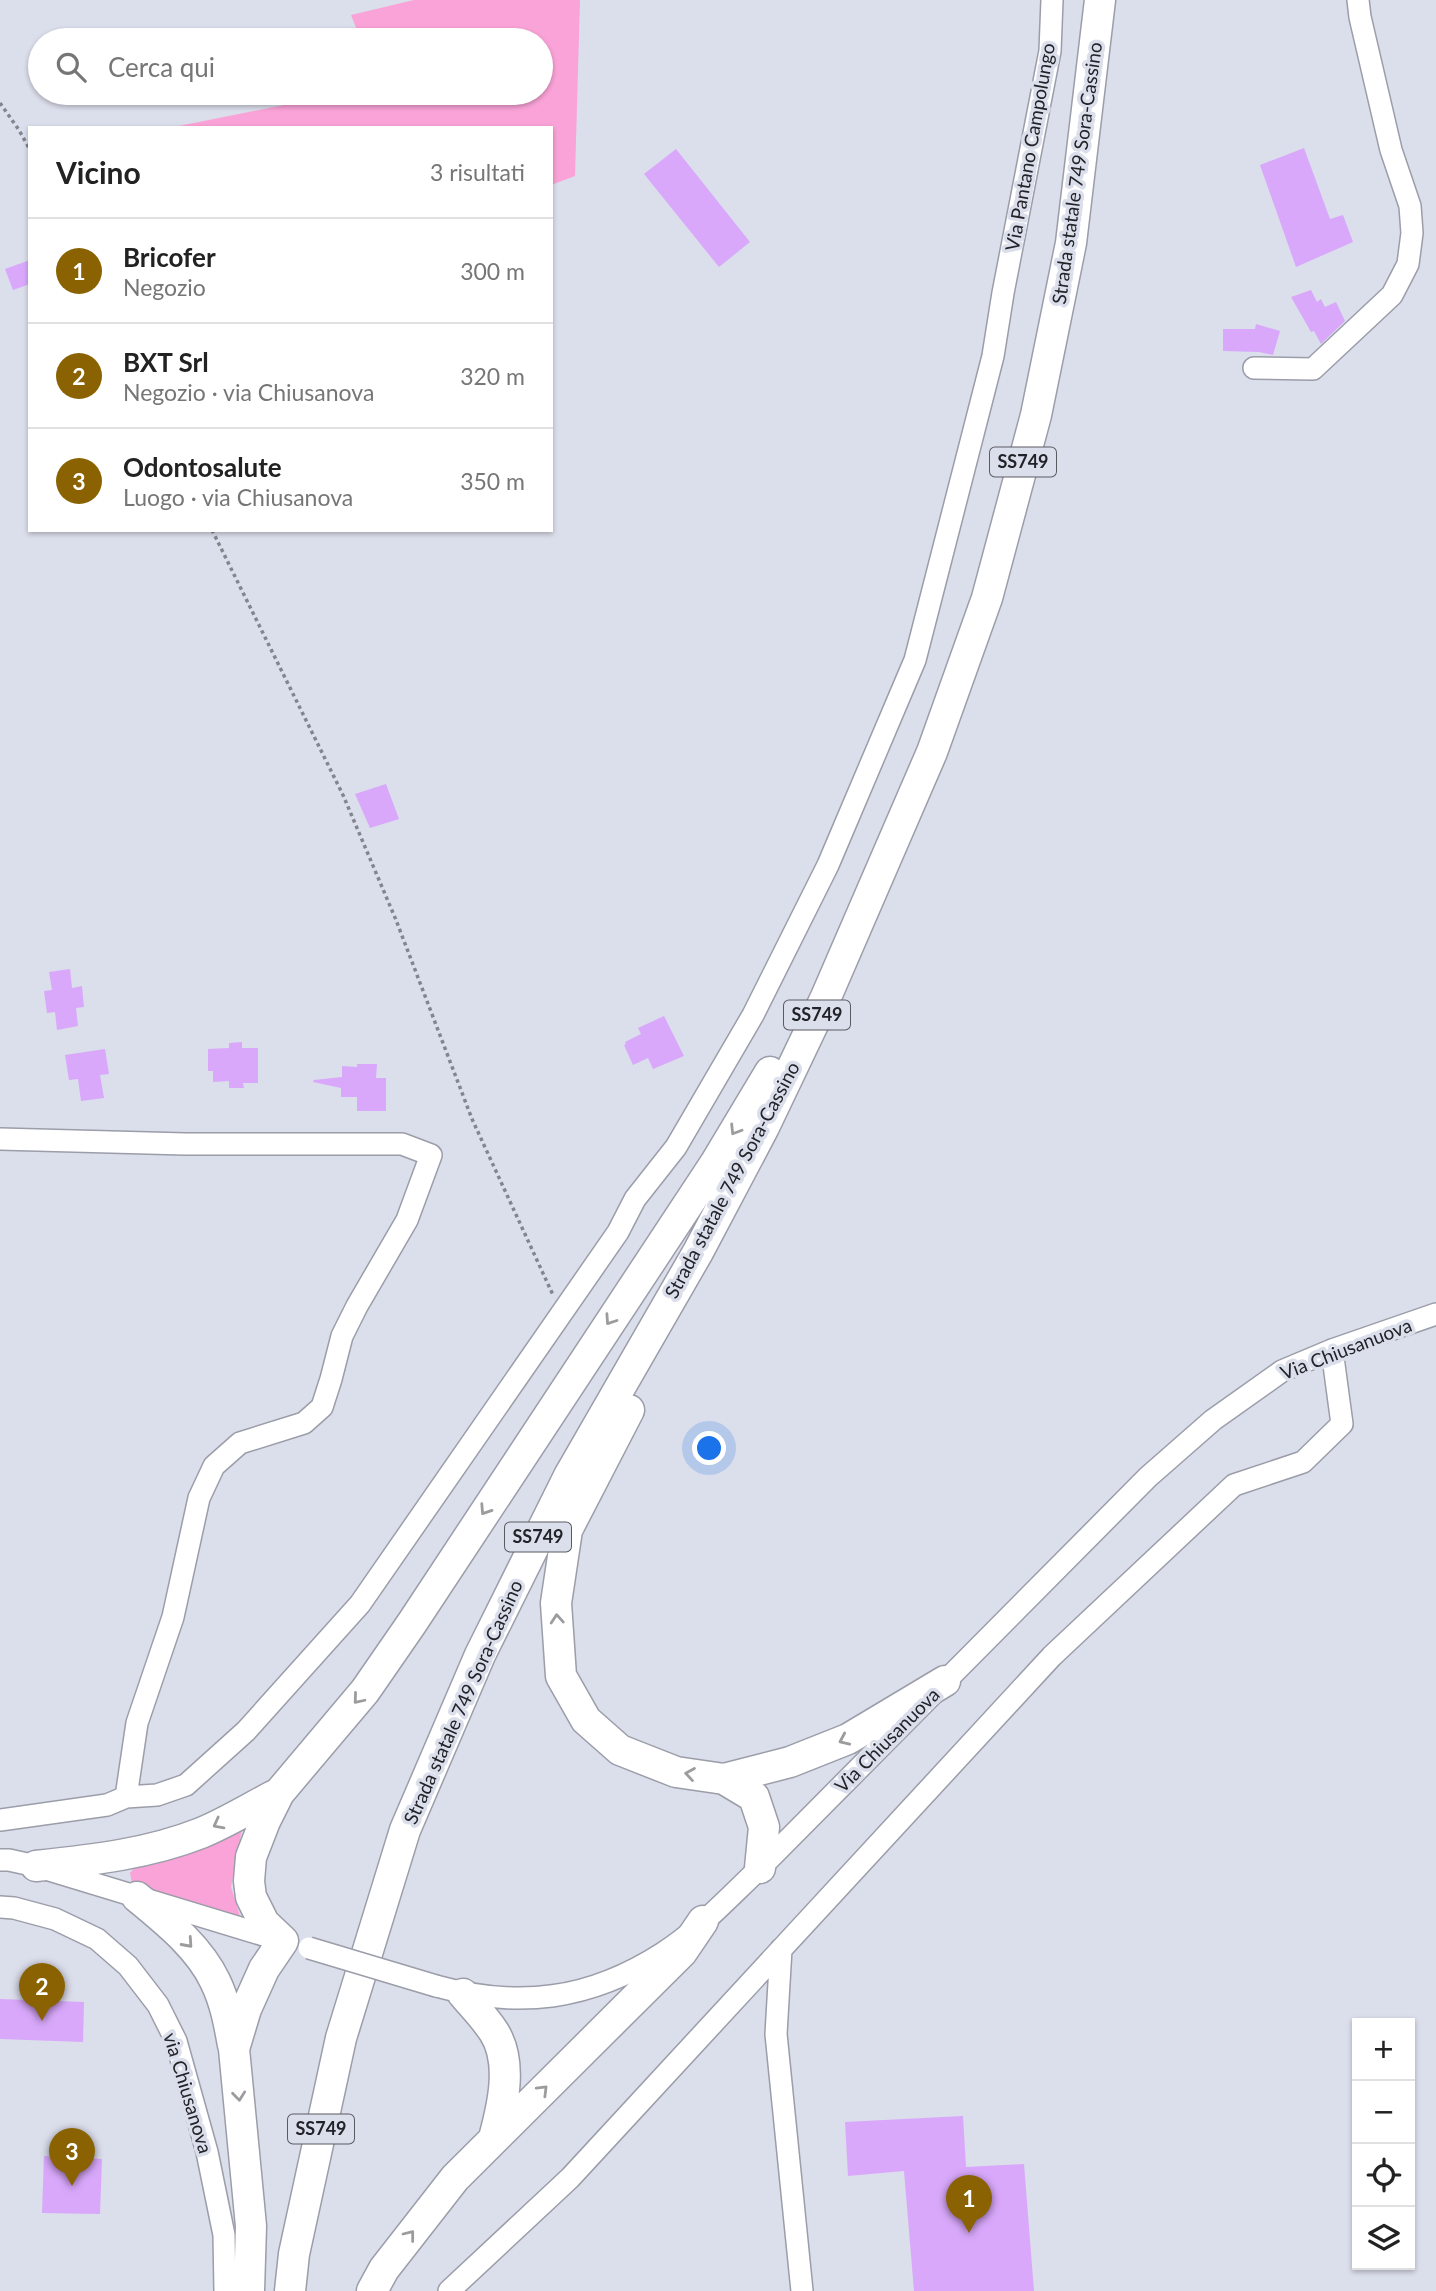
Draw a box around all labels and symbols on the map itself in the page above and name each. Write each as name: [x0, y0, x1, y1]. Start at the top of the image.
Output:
street label: Strada statale 749 Sora-Cassino: [1047, 40, 1106, 306]
street label: Via Pantano Campolungo: [1000, 41, 1059, 253]
road number: SS749: [990, 448, 1056, 476]
road number: SS749: [784, 1000, 850, 1030]
street label: Strada statale 749 Sora-Cassino: [659, 1058, 804, 1302]
one-way arrow: [731, 1123, 744, 1136]
one-way arrow: [605, 1313, 618, 1326]
street label: Via Chiusanuova: [1277, 1313, 1415, 1384]
your location: [692, 1431, 726, 1465]
one-way arrow: [481, 1503, 494, 1516]
road number: SS749: [505, 1522, 571, 1552]
street label: Strada statale 749 Sora-Cassino: [398, 1576, 527, 1827]
one-way arrow: [550, 1614, 565, 1625]
street label: Via Chiusanuova: [830, 1683, 944, 1797]
one-way arrow: [354, 1691, 366, 1704]
one-way arrow: [839, 1732, 851, 1746]
one-way arrow: [685, 1767, 696, 1782]
one-way arrow: [213, 1816, 225, 1830]
one-way arrow: [179, 1935, 192, 1948]
pin: 2: [19, 1963, 65, 2021]
street label: via Chiusanova: [159, 2030, 218, 2156]
one-way arrow: [535, 2086, 548, 2099]
one-way arrow: [231, 2090, 246, 2101]
road number: SS749: [288, 2115, 354, 2144]
pin: 3: [49, 2128, 95, 2186]
pin: 1: [946, 2175, 992, 2233]
one-way arrow: [402, 2230, 415, 2242]

